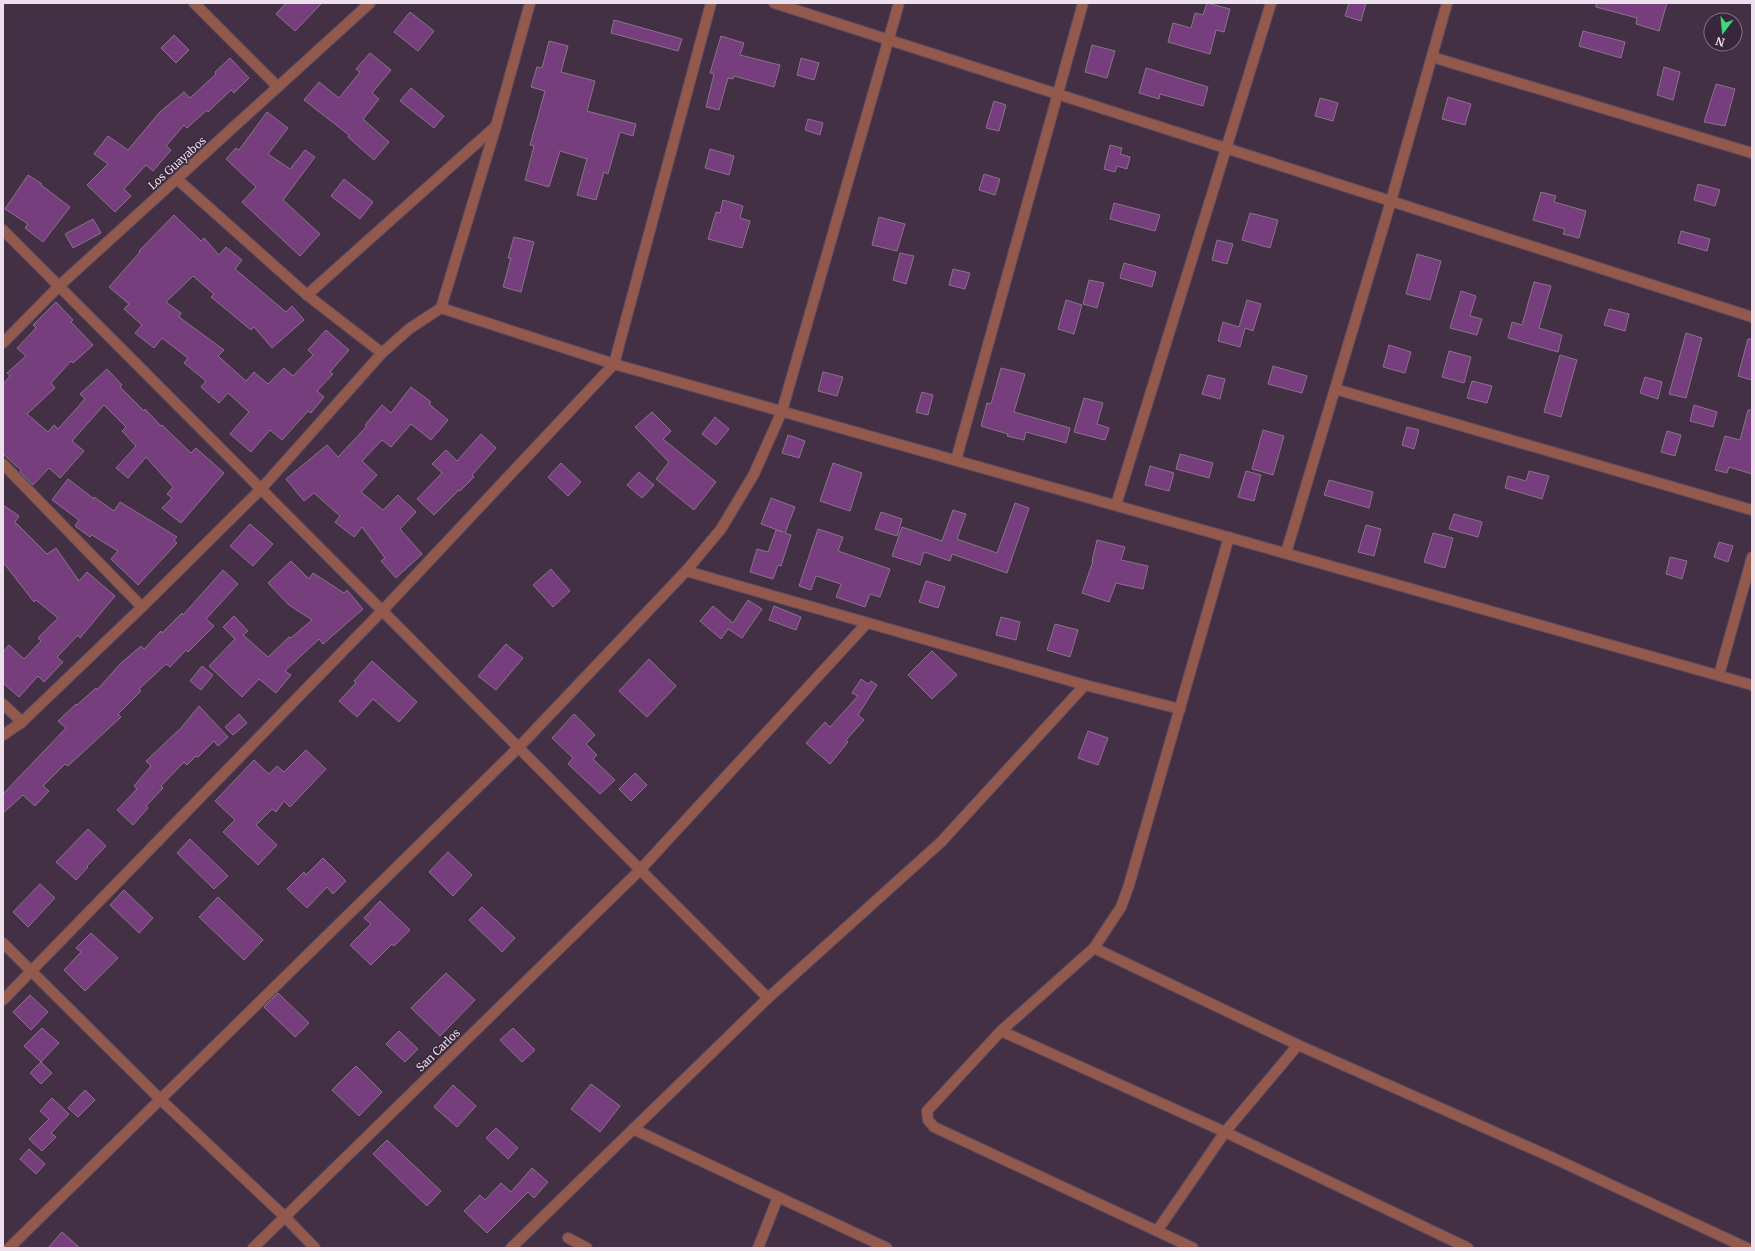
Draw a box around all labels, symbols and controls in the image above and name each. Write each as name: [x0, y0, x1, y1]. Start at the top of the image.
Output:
north arrow: [1703, 12, 1743, 52]
text: N: [1714, 34, 1726, 50]
street label: Los Guayabos: [145, 133, 209, 193]
street label: San Carlos: [413, 1026, 463, 1074]

